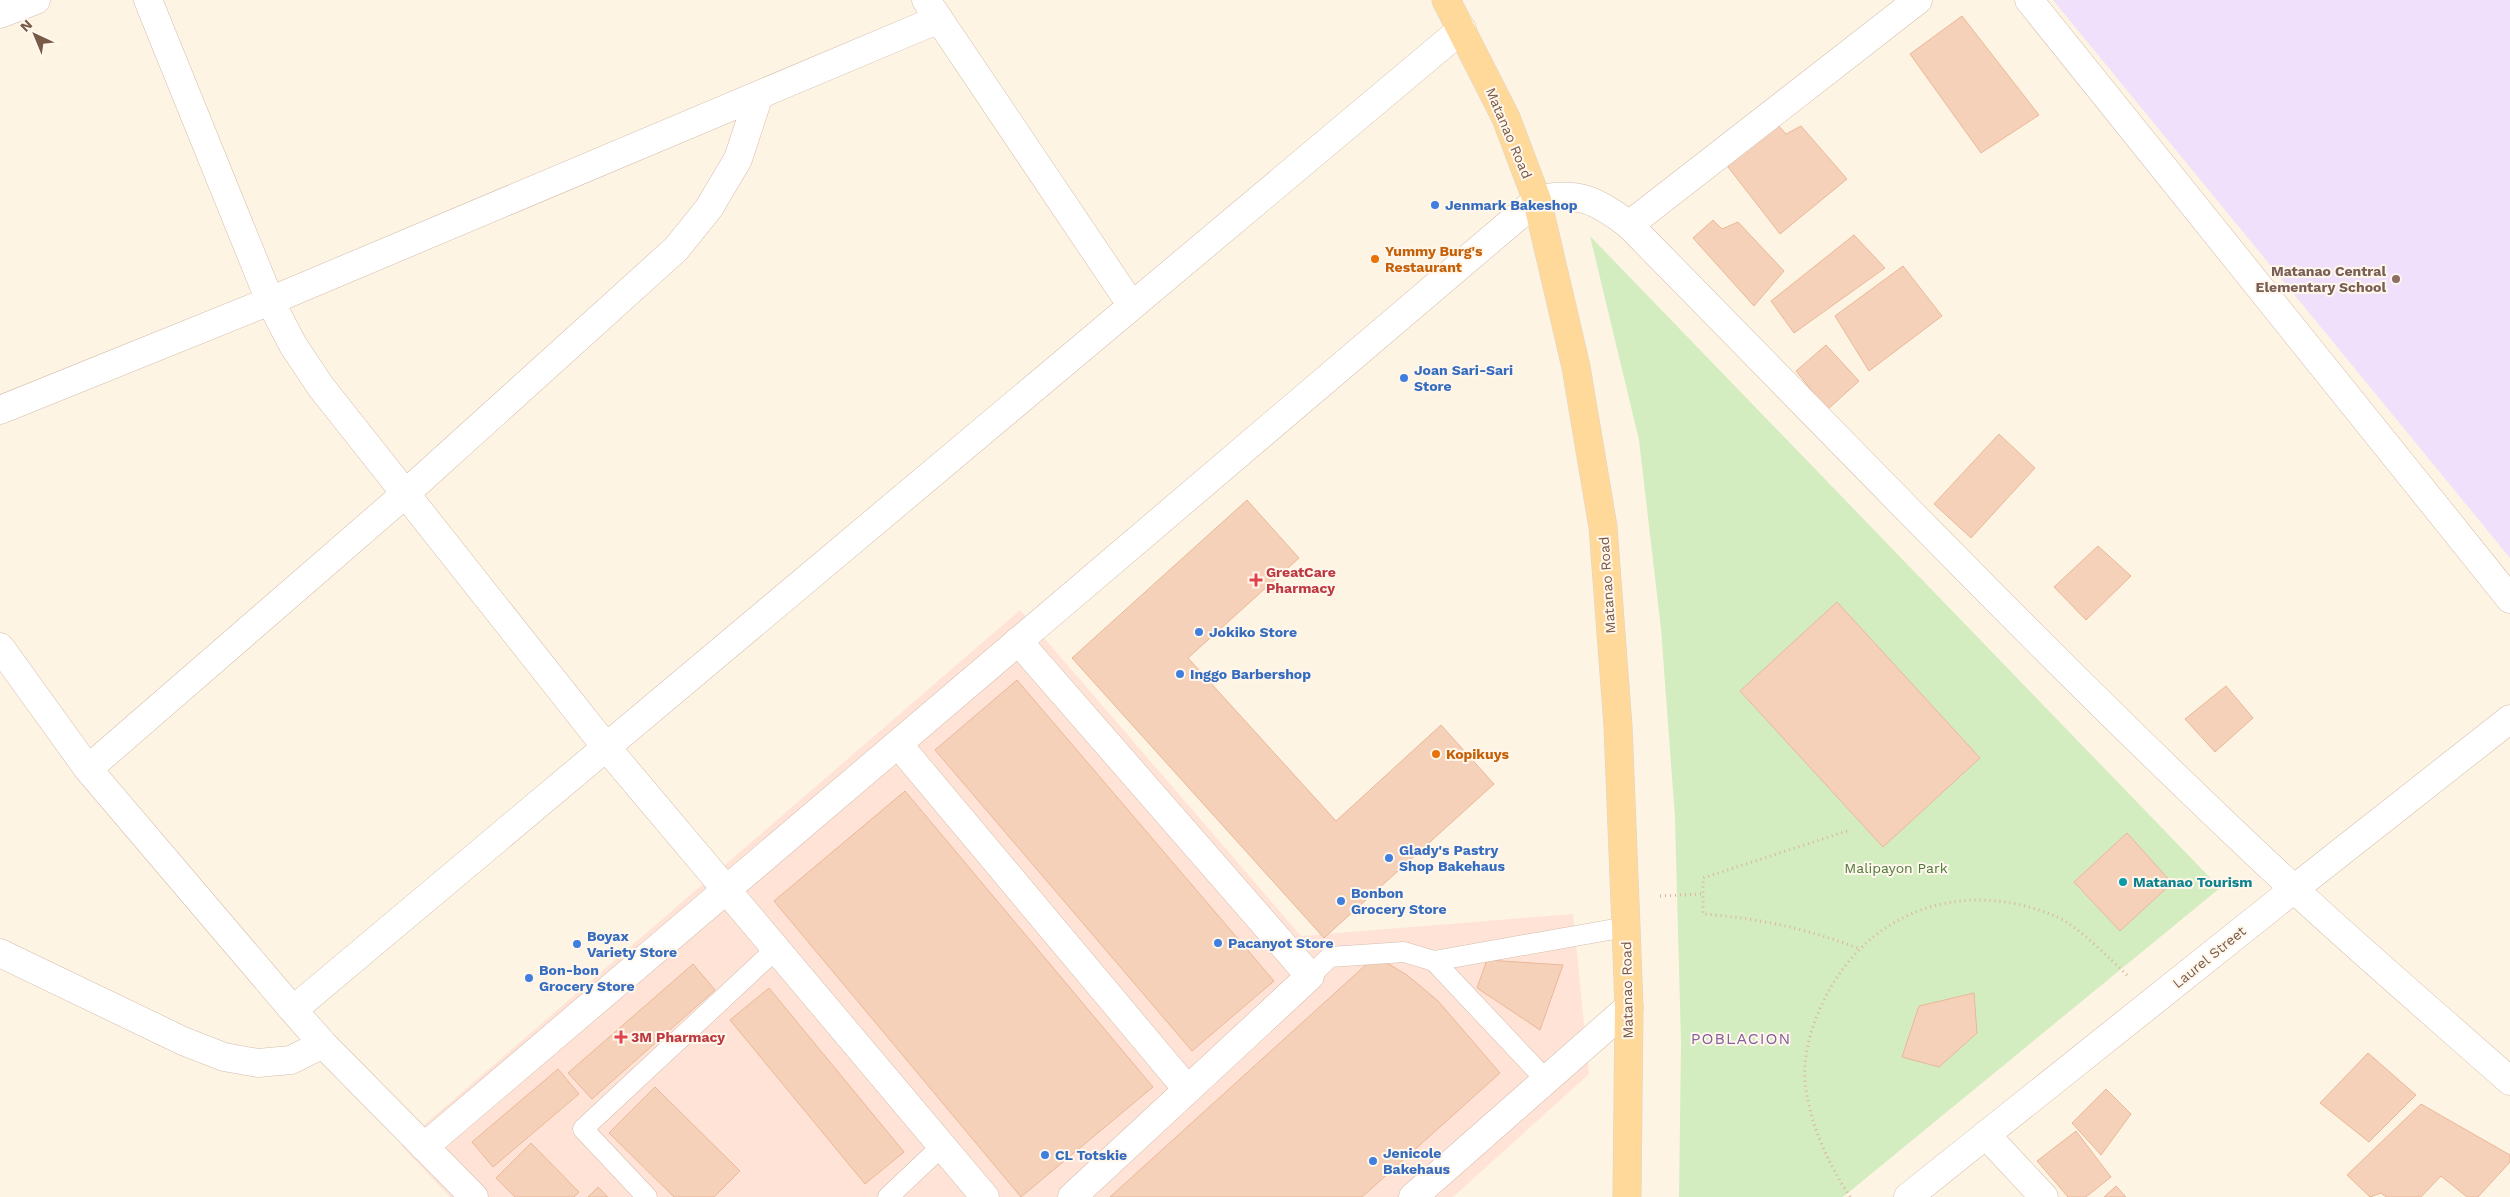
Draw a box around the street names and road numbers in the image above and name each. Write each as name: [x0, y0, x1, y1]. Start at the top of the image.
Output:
street label: Matanao Road: [1483, 85, 1535, 181]
street label: Matanao Road: [1596, 536, 1618, 634]
street label: Laurel Street: [2169, 923, 2249, 991]
street label: Matanao Road: [1618, 941, 1636, 1039]

